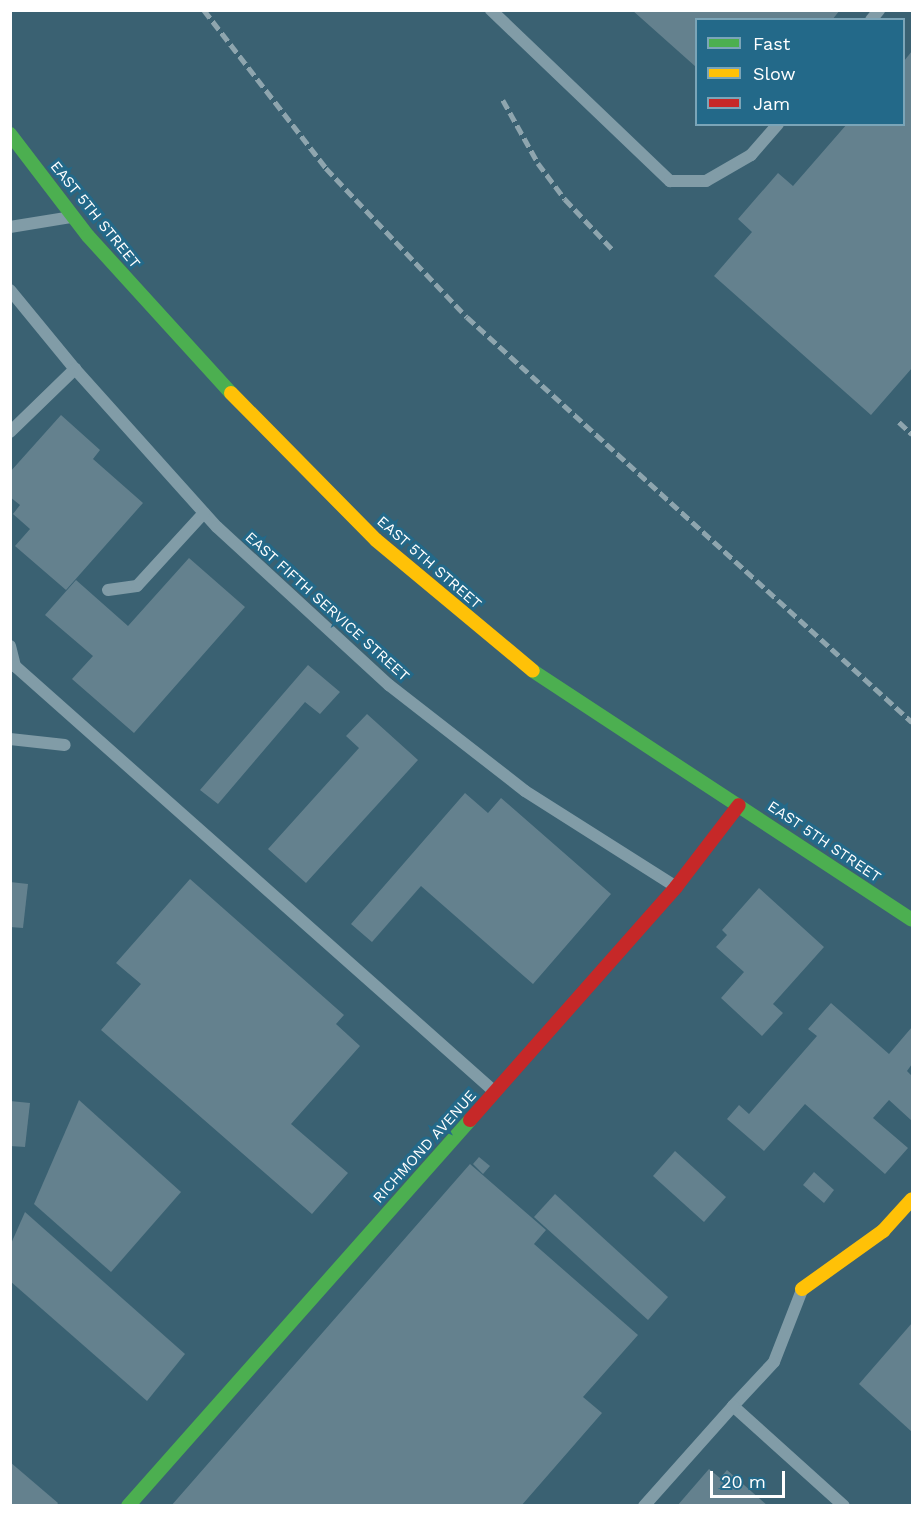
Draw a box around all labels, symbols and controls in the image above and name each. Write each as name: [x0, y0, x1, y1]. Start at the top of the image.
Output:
legend: [695, 18, 905, 126]
text: Fast: [753, 33, 790, 54]
text: Slow: [753, 63, 796, 84]
text: Jam: [753, 93, 790, 114]
street label: EAST 5TH STREET: [46, 158, 144, 272]
street label: EAST 5TH STREET: [373, 513, 485, 613]
street label: EAST FIFTH SERVICE STREET: [241, 528, 413, 686]
street label: EAST 5TH STREET: [764, 797, 884, 887]
street label: RICHMOND AVENUE: [369, 1087, 481, 1207]
scale bar: [713, 1459, 788, 1497]
text: 20 m: [721, 1471, 766, 1492]

